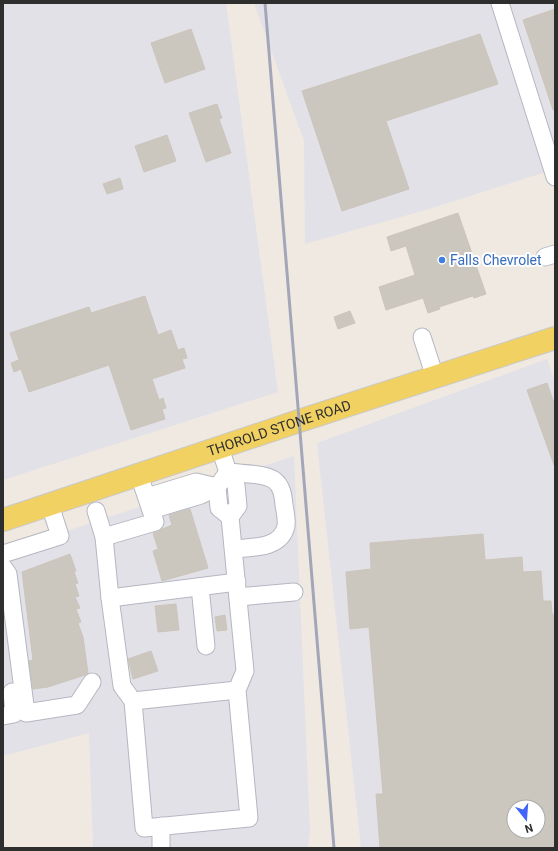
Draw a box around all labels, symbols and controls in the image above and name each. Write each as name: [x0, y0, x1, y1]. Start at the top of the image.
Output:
place label: Falls Chevrolet: [450, 252, 542, 268]
marker: Falls Chevrolet: [437, 255, 447, 265]
street label: THOROLD STONE ROAD: [205, 397, 353, 459]
north arrow: [506, 799, 546, 839]
text: N: [523, 821, 534, 836]

